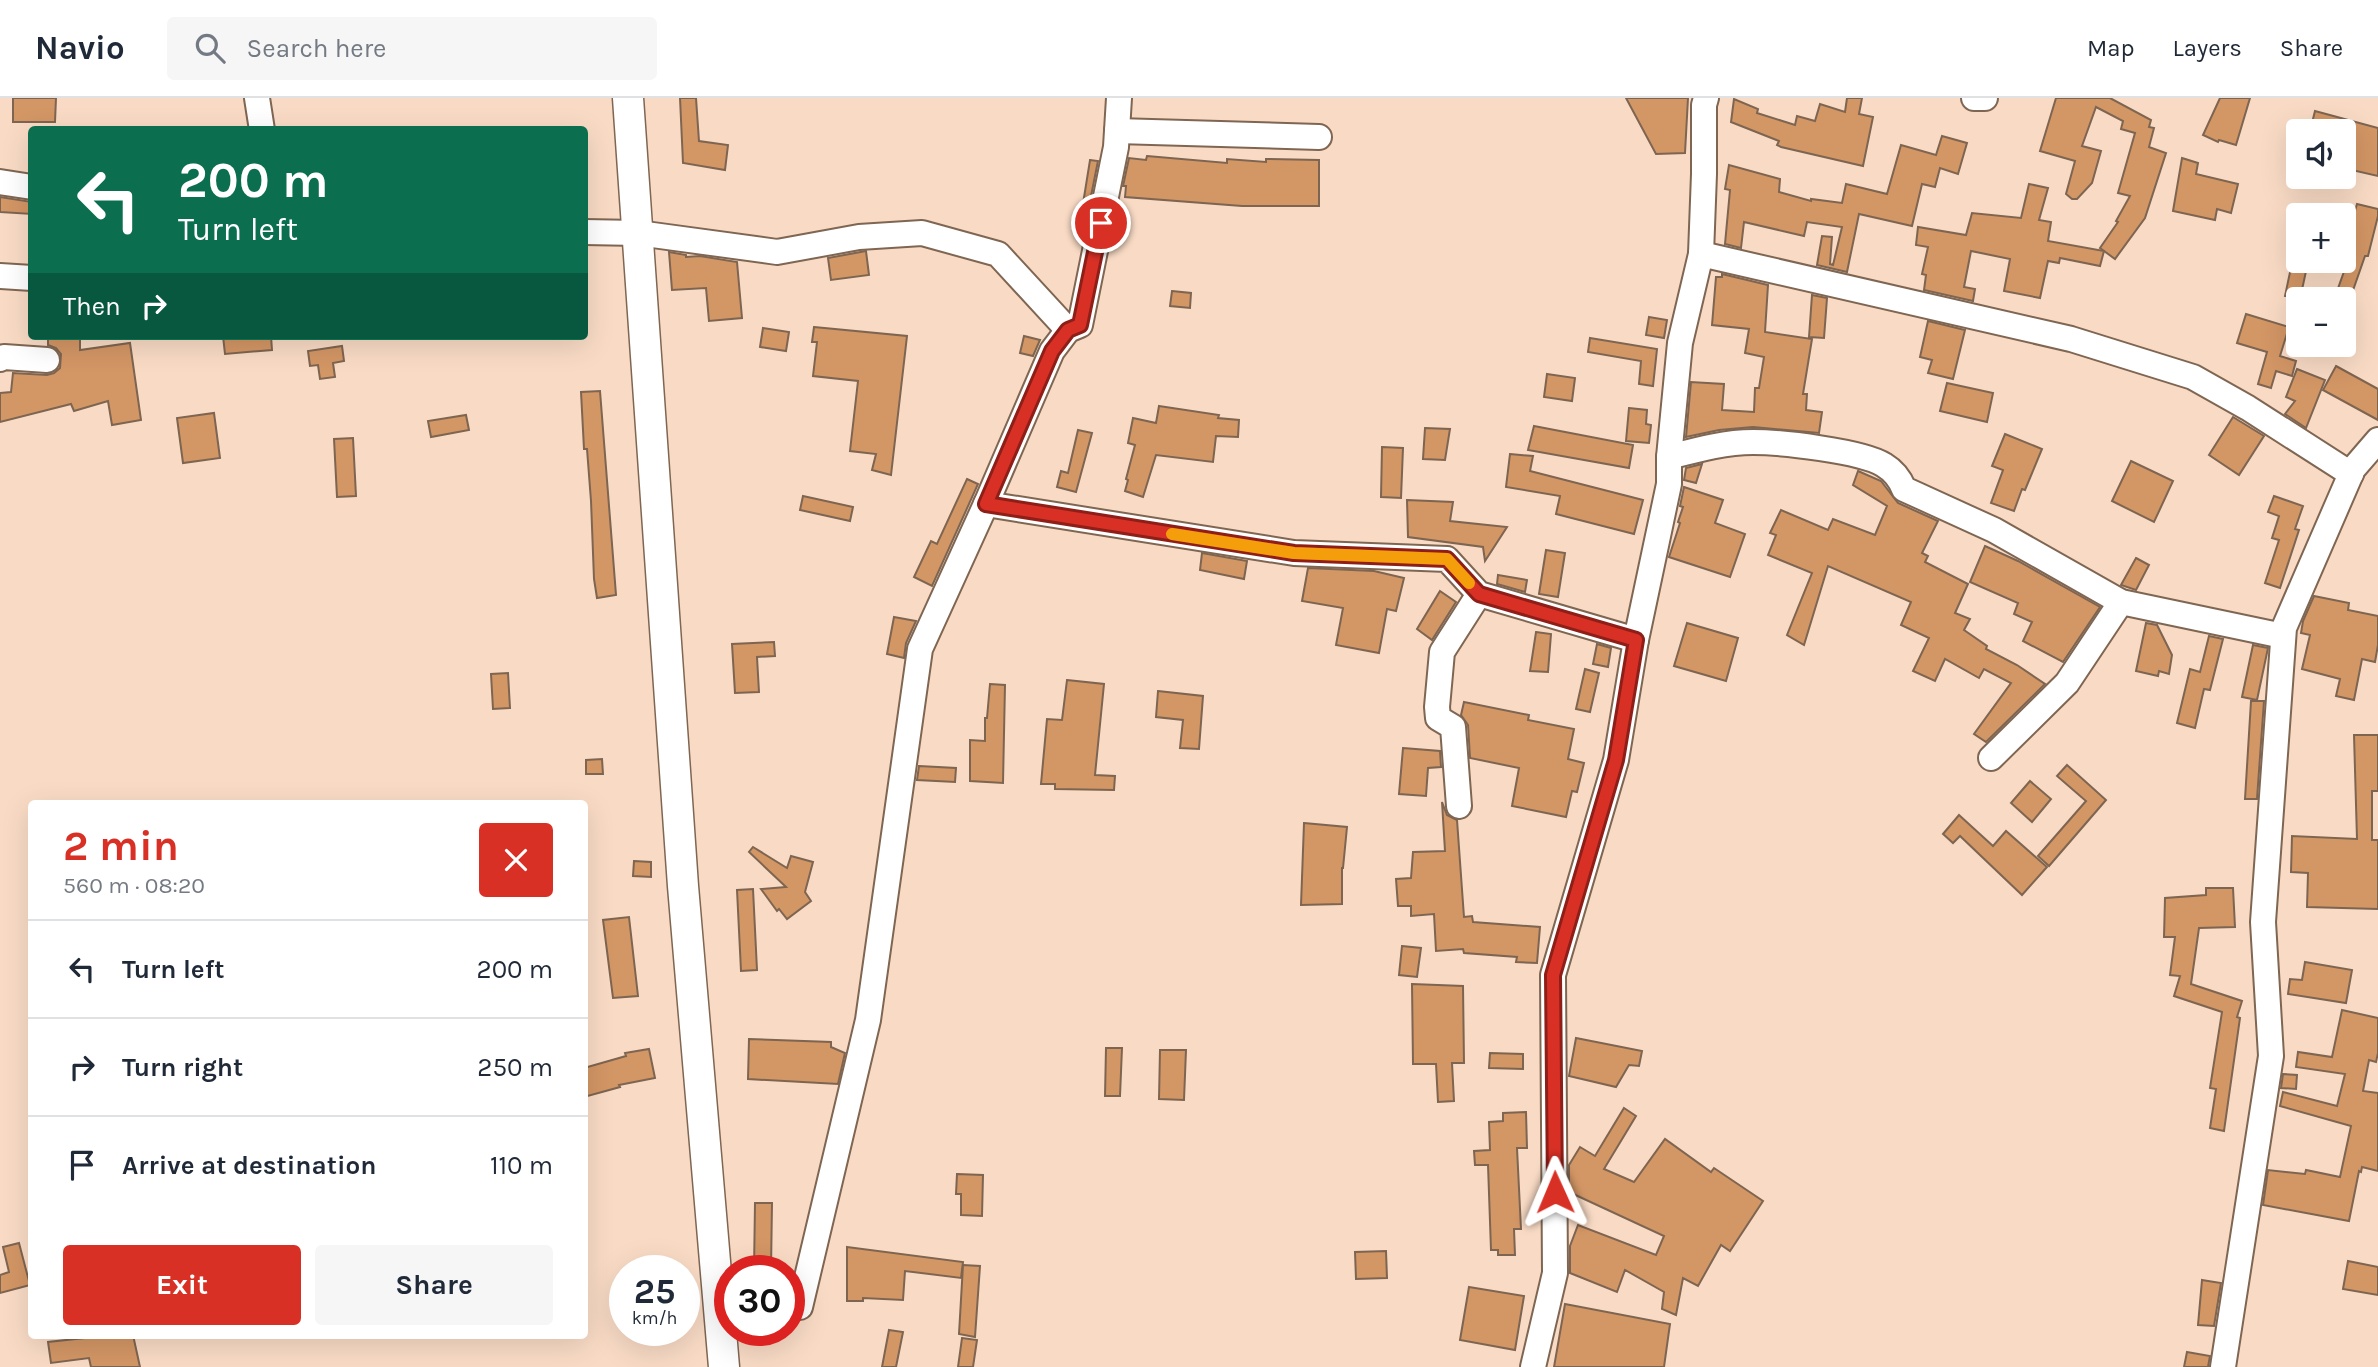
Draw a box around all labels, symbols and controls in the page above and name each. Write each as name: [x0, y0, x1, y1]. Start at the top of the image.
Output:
search box: [167, 17, 657, 80]
text: Navio: [35, 29, 125, 67]
icon: search: [191, 29, 229, 67]
text: Search here: [247, 33, 386, 64]
text: Map: [2087, 34, 2135, 62]
text: Layers: [2173, 34, 2242, 62]
text: Share: [2280, 34, 2343, 62]
map controls: [2286, 119, 2356, 357]
button: sound: [2286, 119, 2356, 189]
text: 200 m: [178, 152, 329, 209]
icon: left: [63, 154, 154, 245]
pin: [1071, 193, 1131, 253]
button: +: [2286, 203, 2356, 273]
icon: arrive: [1082, 204, 1120, 242]
text: Turn left: [178, 211, 298, 248]
icon: right: [135, 287, 173, 325]
button: −: [2286, 287, 2356, 357]
text: Then: [63, 291, 121, 322]
text: 2 min: [63, 821, 179, 871]
button: close: [479, 823, 553, 897]
text: 560 m · 08:20: [63, 872, 205, 899]
icon: left: [63, 950, 101, 988]
text: Turn left: [122, 954, 224, 985]
text: 200 m: [477, 954, 553, 985]
icon: right: [63, 1048, 101, 1086]
text: Turn right: [122, 1052, 243, 1083]
text: 250 m: [477, 1052, 553, 1083]
icon: arrive: [63, 1146, 101, 1184]
text: Arrive at destination: [122, 1150, 376, 1181]
text: 110 m: [490, 1150, 553, 1181]
position arrow: [1518, 1155, 1592, 1229]
button: Exit: [63, 1245, 301, 1325]
button: Share: [315, 1245, 553, 1325]
speed limit sign: 30: [714, 1255, 805, 1346]
text: 25: [634, 1271, 675, 1312]
text: km/h: [632, 1307, 677, 1329]

